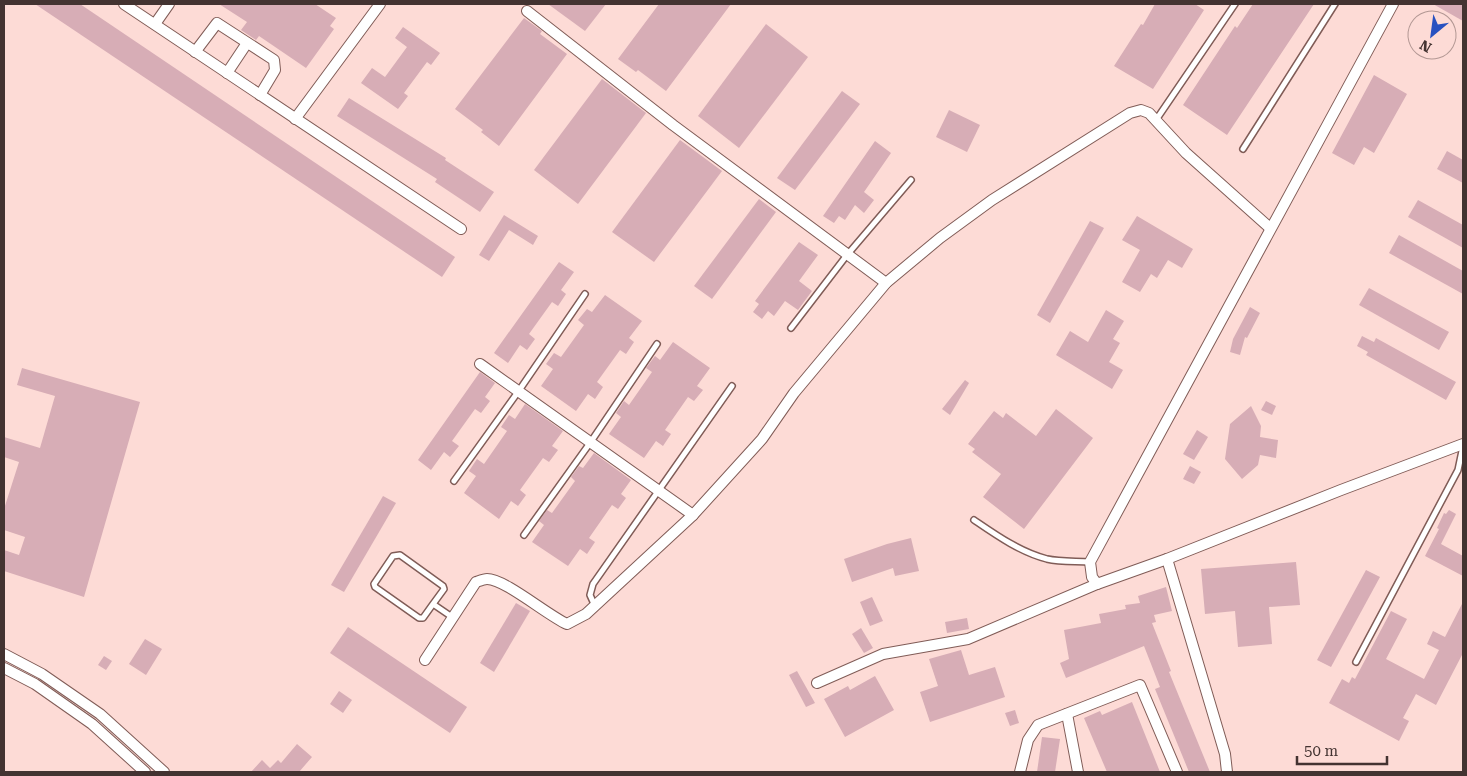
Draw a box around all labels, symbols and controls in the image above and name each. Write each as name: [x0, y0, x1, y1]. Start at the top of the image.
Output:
north arrow: [1407, 10, 1457, 60]
text: N: [1417, 37, 1434, 56]
scale bar: [1297, 734, 1387, 766]
text: 50 m: [1304, 742, 1339, 760]

